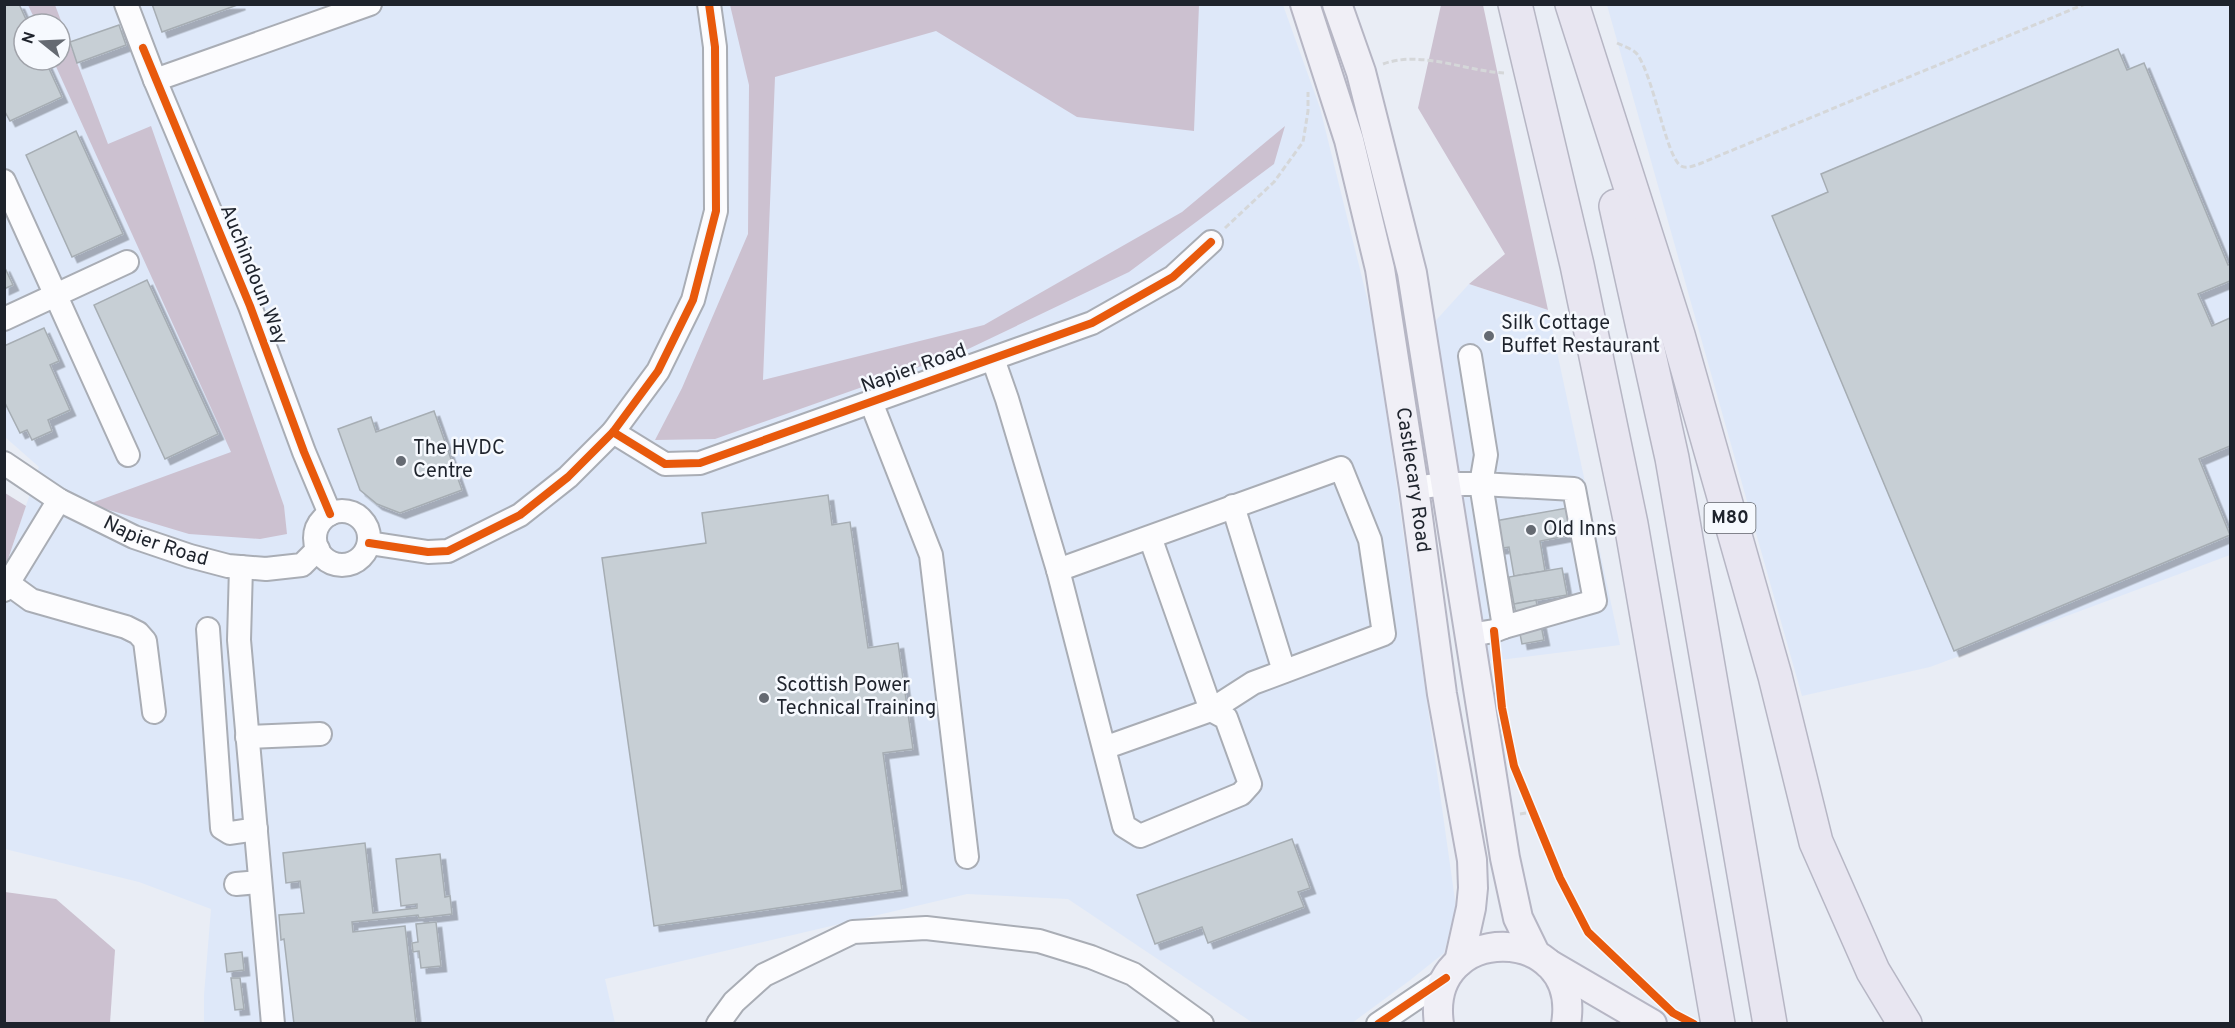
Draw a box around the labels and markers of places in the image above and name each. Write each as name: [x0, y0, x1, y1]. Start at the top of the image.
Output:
place label: Silk Cottage Buffet Restaurant: [1501, 311, 1660, 360]
marker: Silk Cottage Buffet Restaurant: [1482, 329, 1496, 343]
place label: The HVDC Centre: [413, 436, 505, 485]
marker: The HVDC Centre: [394, 454, 408, 468]
place label: Old Inns: [1543, 517, 1617, 543]
marker: Old Inns: [1524, 523, 1538, 537]
place label: Scottish Power Technical Training: [776, 673, 936, 722]
marker: Scottish Power Technical Training: [757, 691, 771, 705]

